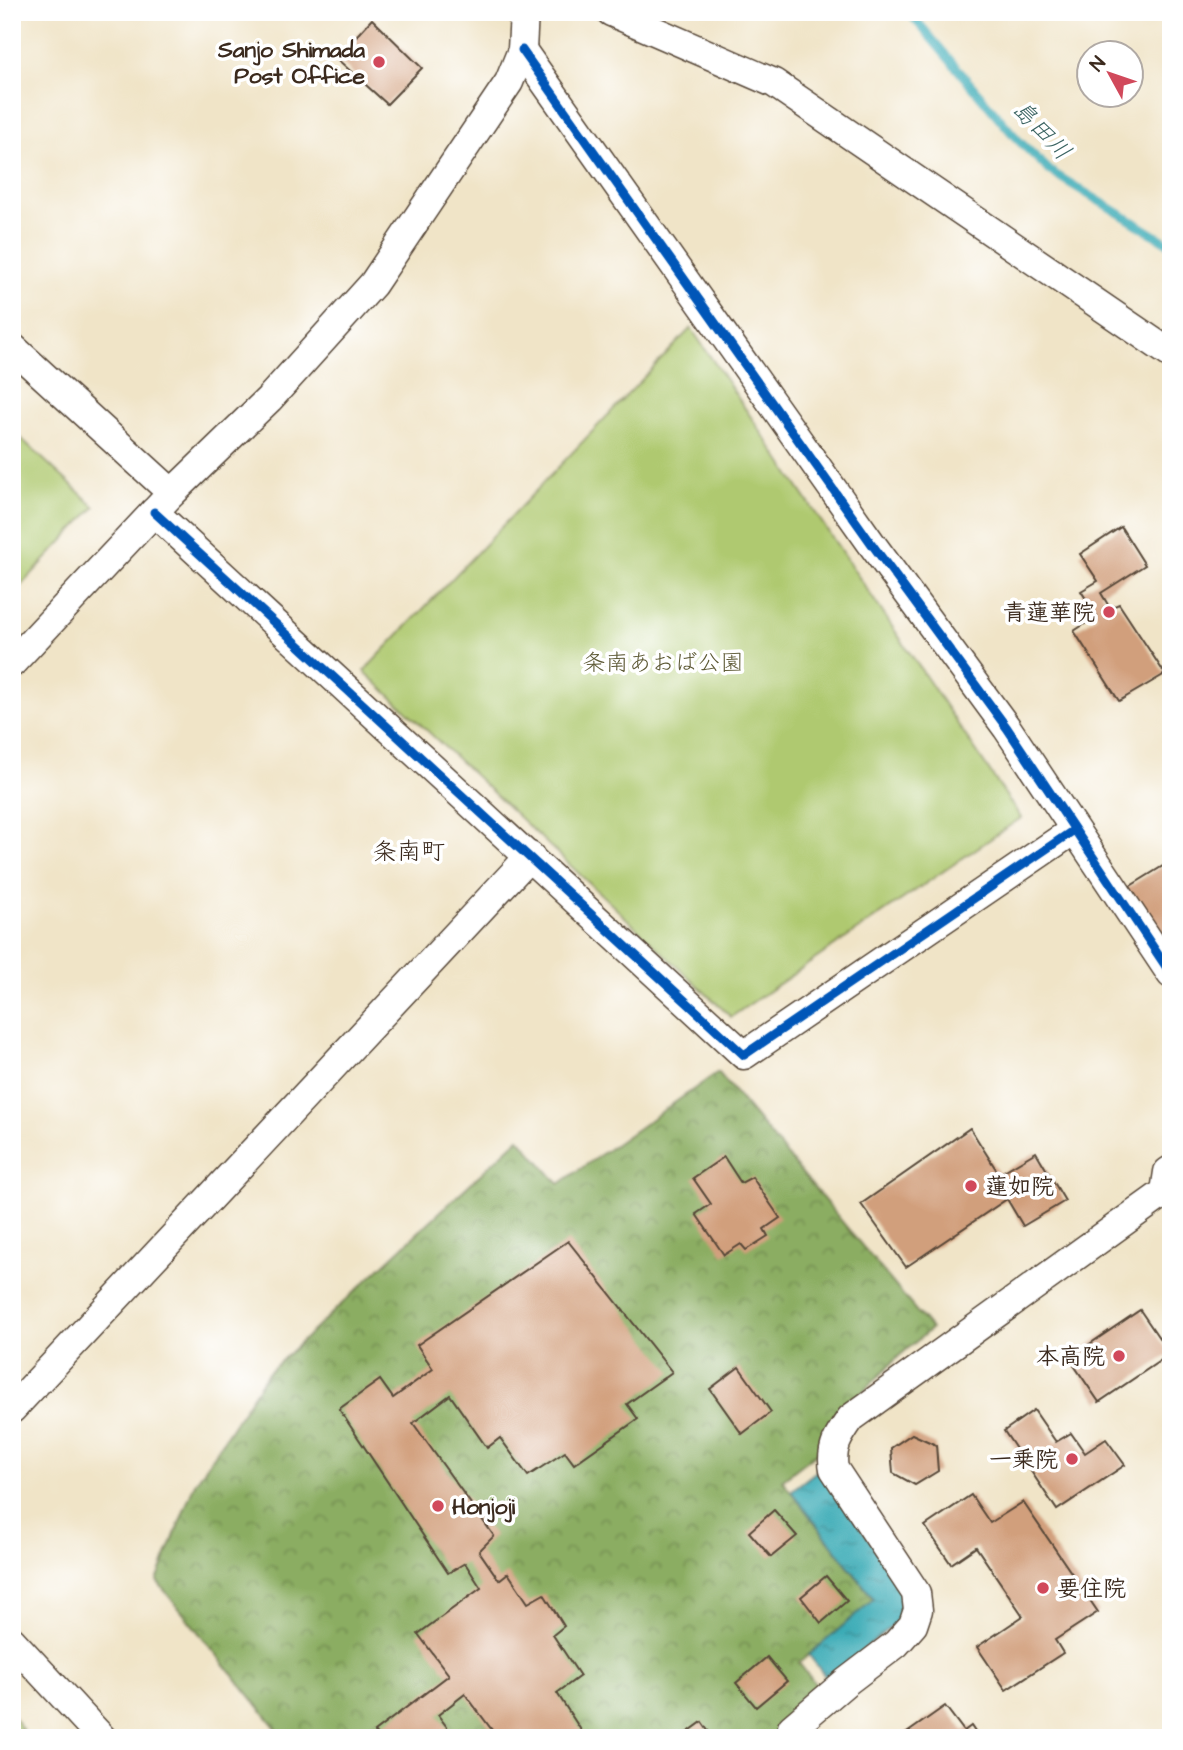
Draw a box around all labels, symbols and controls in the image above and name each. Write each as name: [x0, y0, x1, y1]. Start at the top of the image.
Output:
place label: Sanjo Shimada Post Office: [217, 34, 366, 92]
north arrow: [1074, 38, 1144, 108]
text: N: [1084, 51, 1112, 77]
marker: Sanjo Shimada Post Office: [371, 54, 387, 70]
water label: 島田川: [1004, 93, 1079, 168]
place label: 青蓮華院: [1003, 597, 1095, 629]
marker: 青蓮華院: [1101, 604, 1117, 620]
park label: 条南あおば公園: [583, 647, 744, 679]
district label: 条南町: [373, 835, 445, 869]
place label: 蓮如院: [985, 1171, 1054, 1203]
marker: 蓮如院: [963, 1178, 979, 1194]
place label: 本高院: [1036, 1341, 1105, 1373]
marker: 本高院: [1111, 1348, 1127, 1364]
place label: 一乗院: [989, 1444, 1058, 1476]
marker: 一乗院: [1064, 1451, 1080, 1467]
place label: Honjoji: [452, 1491, 515, 1523]
marker: Honjoji: [430, 1498, 446, 1514]
place label: 要住院: [1057, 1573, 1126, 1605]
marker: 要住院: [1035, 1580, 1051, 1596]

